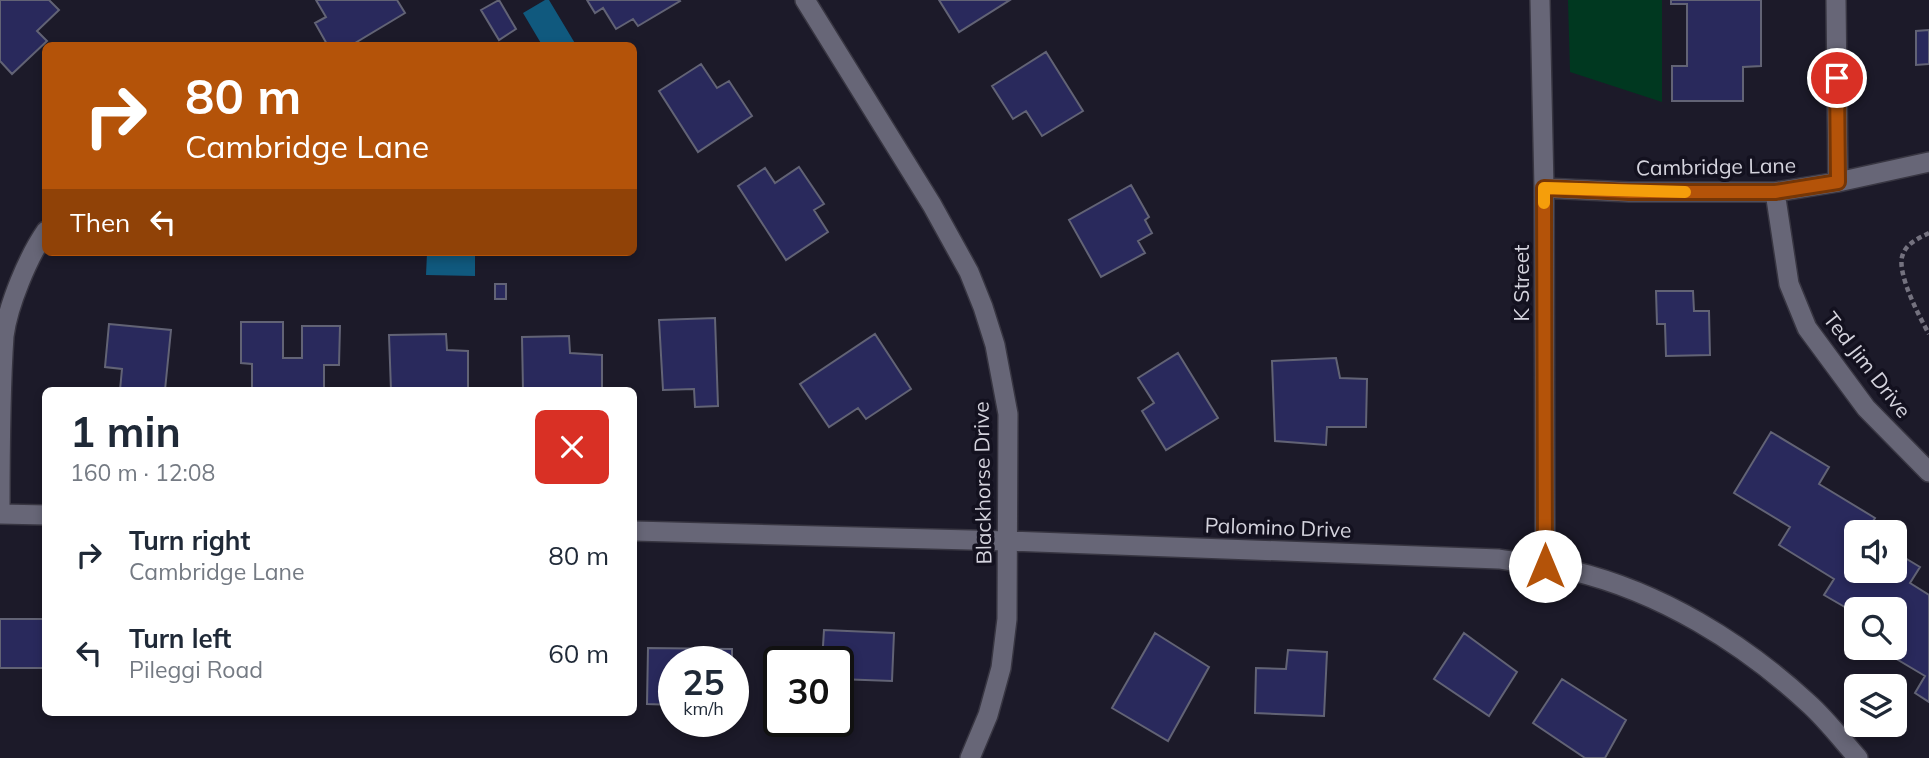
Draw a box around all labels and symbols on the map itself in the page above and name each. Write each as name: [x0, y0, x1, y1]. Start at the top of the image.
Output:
pin: [1807, 48, 1867, 108]
street label: Cambridge Lane: [1636, 152, 1796, 180]
street label: K Street: [1508, 245, 1534, 321]
street label: Ted Jim Drive: [1818, 306, 1917, 422]
street label: Blackhorse Drive: [968, 401, 996, 565]
street label: Palomino Drive: [1204, 511, 1352, 543]
position arrow: [1508, 529, 1582, 603]
speed limit sign: 30: [763, 646, 854, 737]

